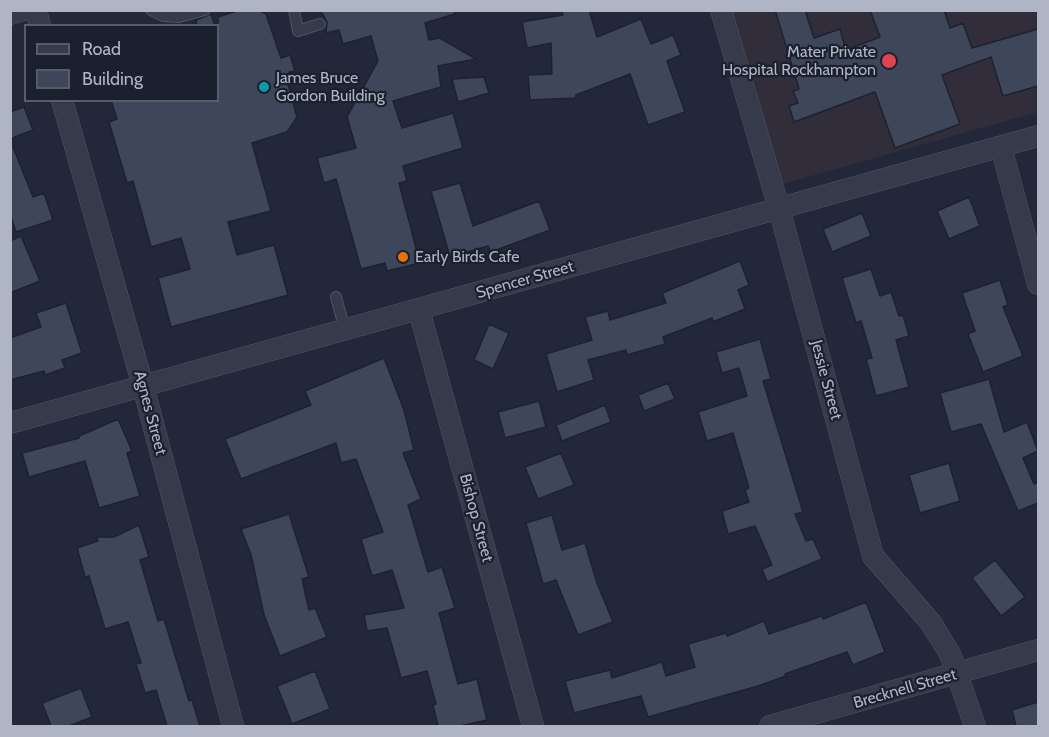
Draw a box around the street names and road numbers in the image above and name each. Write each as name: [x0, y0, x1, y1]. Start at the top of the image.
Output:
street label: Spencer Street: [474, 257, 576, 303]
street label: Jessie Street: [806, 338, 846, 422]
street label: Agnes Street: [130, 369, 170, 457]
street label: Bishop Street: [455, 472, 497, 564]
street label: Brecknell Street: [851, 665, 959, 713]

